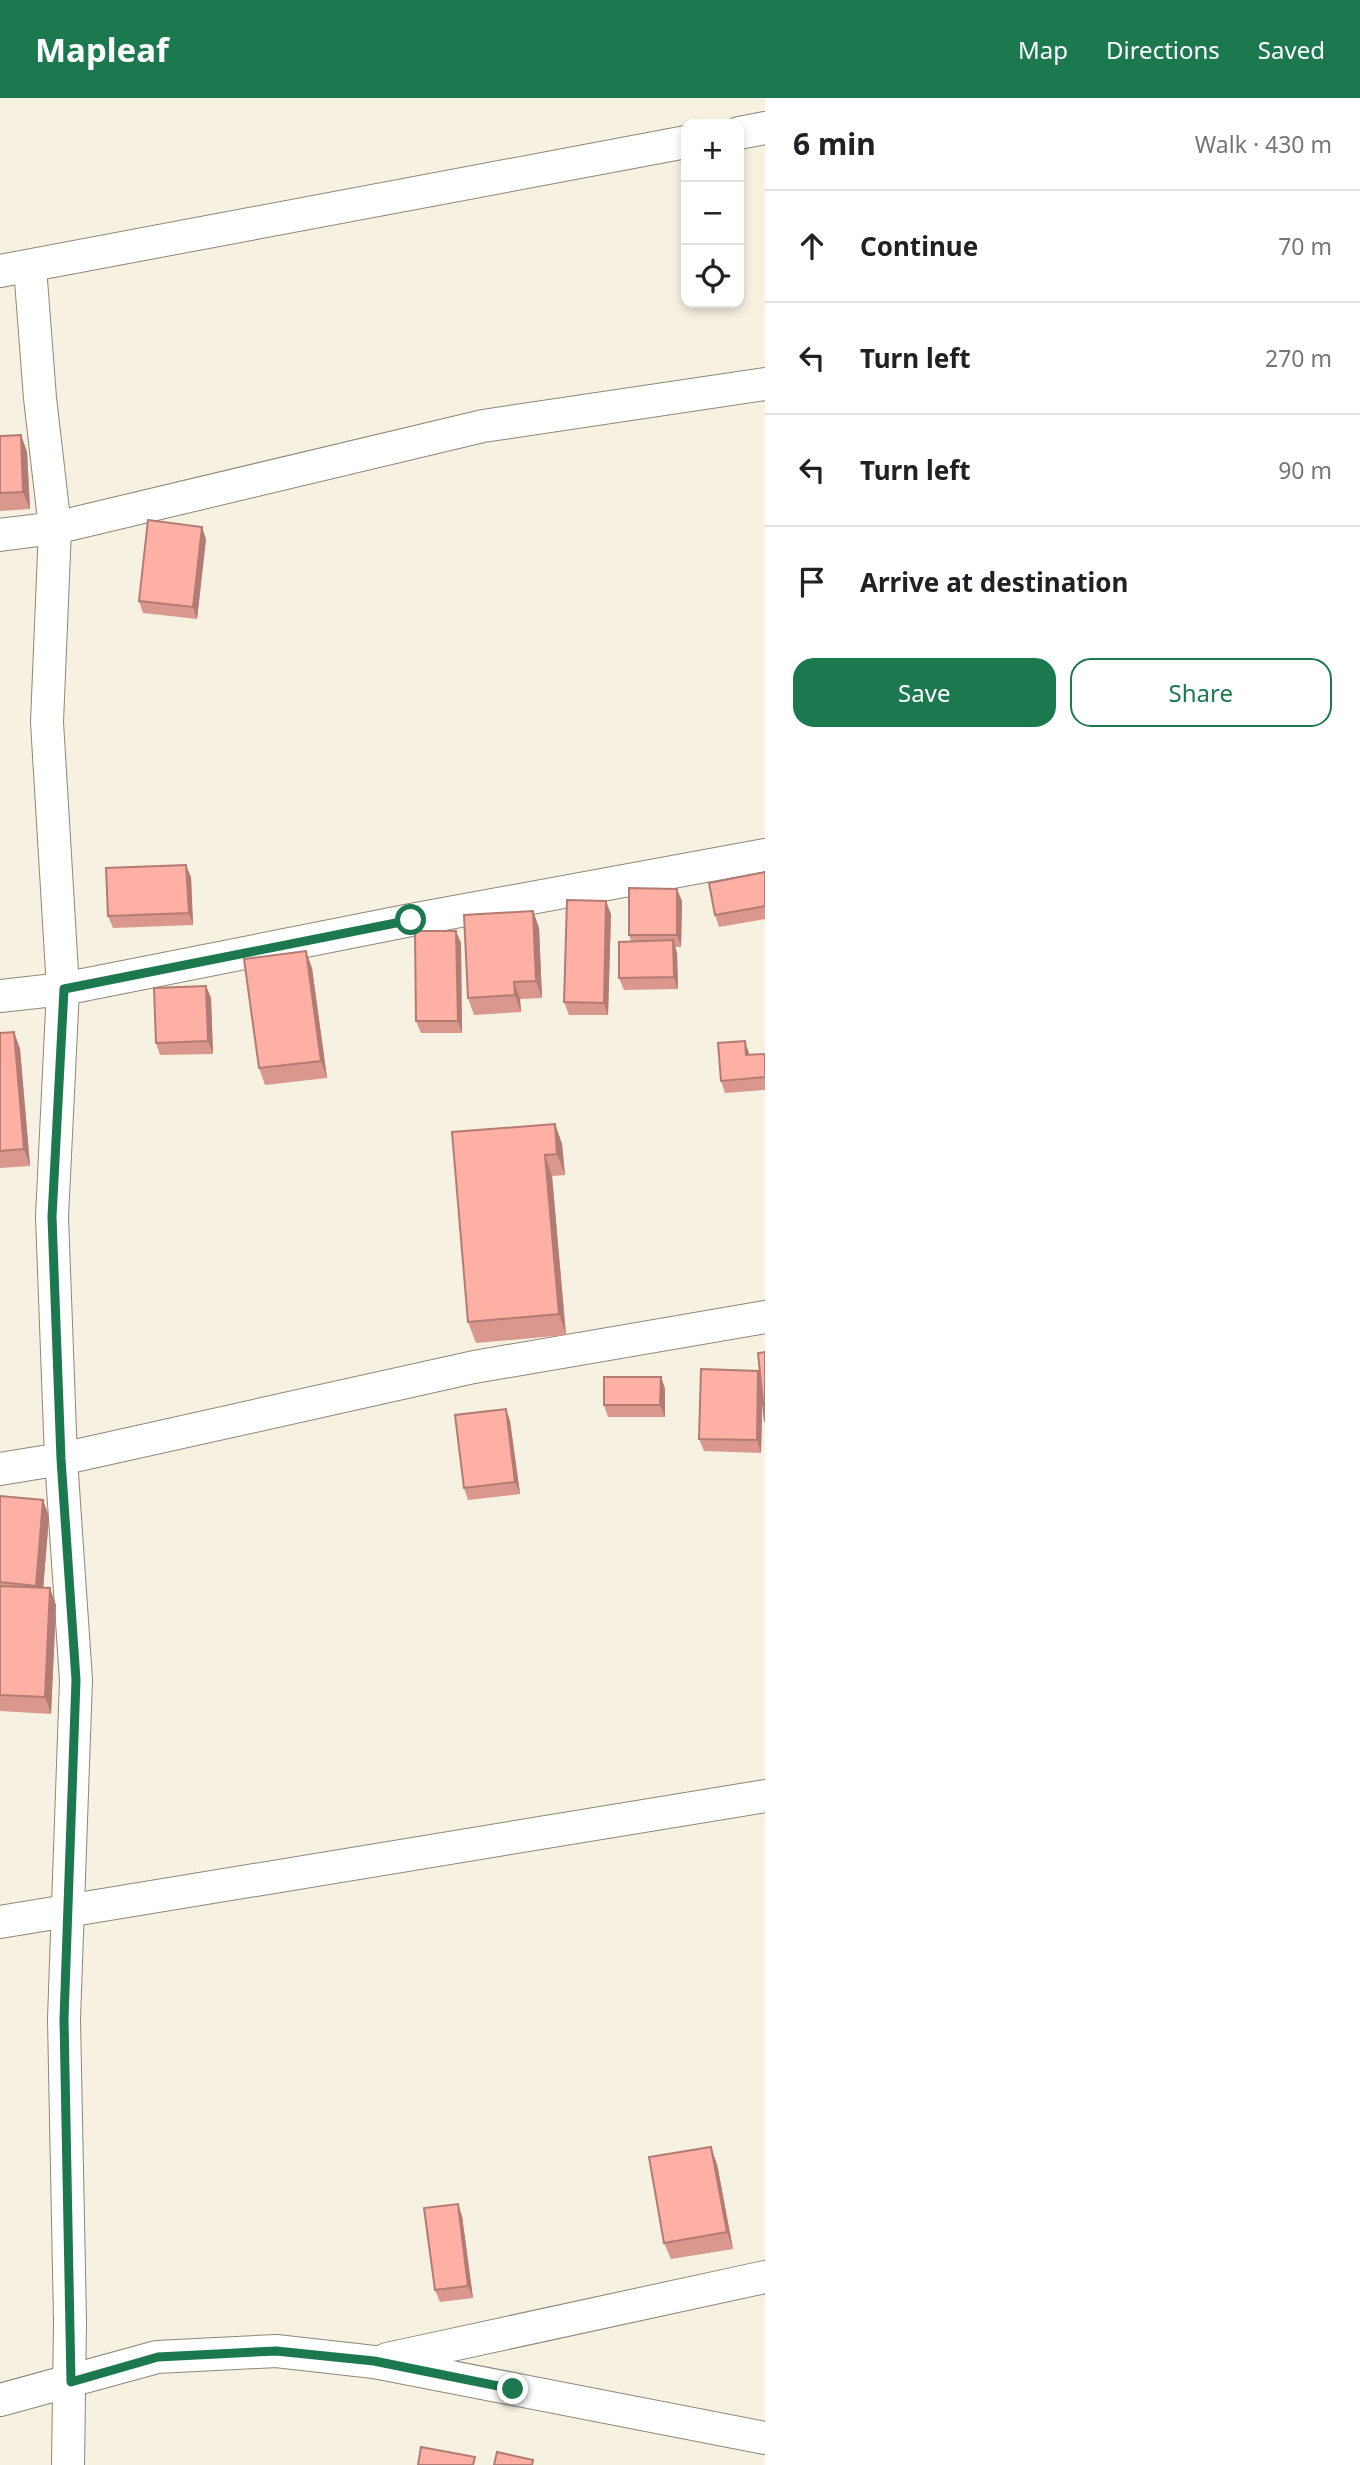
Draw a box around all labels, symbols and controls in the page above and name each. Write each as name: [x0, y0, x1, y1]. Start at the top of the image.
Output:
text: Mapleaf: [35, 27, 169, 72]
text: Map: [1018, 33, 1068, 66]
text: Directions: [1106, 33, 1220, 66]
text: Saved: [1258, 33, 1325, 66]
map controls: [681, 119, 744, 308]
button: +: [681, 119, 744, 182]
text: 6 min: [793, 123, 876, 164]
text: Walk · 430 m: [1195, 128, 1332, 160]
button: −: [681, 182, 744, 245]
icon: ahead: [793, 227, 831, 265]
text: Continue: [860, 228, 978, 264]
text: 70 m: [1278, 230, 1332, 262]
button: locate: [681, 245, 744, 308]
icon: left: [793, 339, 831, 377]
text: Turn left: [860, 340, 971, 376]
text: 270 m: [1265, 342, 1332, 374]
icon: left: [793, 451, 831, 489]
text: Turn left: [860, 452, 971, 488]
text: 90 m: [1278, 454, 1332, 486]
icon: arrive: [793, 563, 831, 601]
text: Arrive at destination: [860, 564, 1129, 600]
button: Save: [793, 658, 1056, 727]
button: Share: [1070, 658, 1332, 727]
route start: [395, 904, 426, 935]
route end: [497, 2373, 528, 2404]

